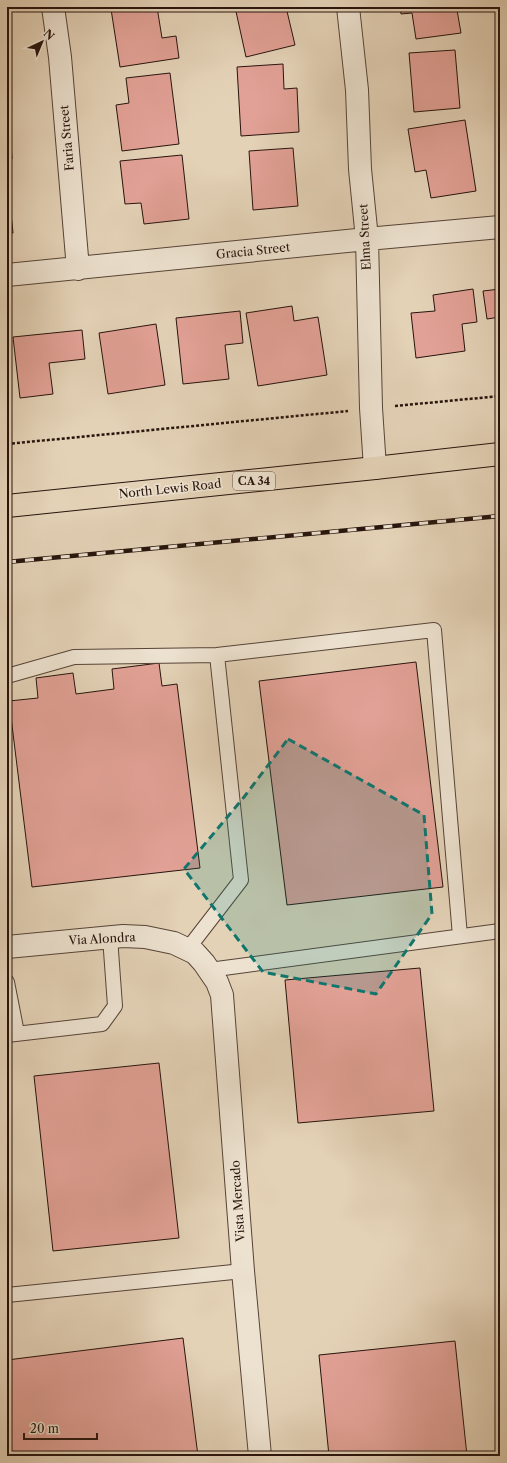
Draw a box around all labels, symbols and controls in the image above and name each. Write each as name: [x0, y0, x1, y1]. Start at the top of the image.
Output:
north arrow: [22, 22, 62, 62]
text: N: [41, 26, 58, 43]
street label: Faria Street: [56, 104, 77, 171]
street label: Elma Street: [355, 203, 374, 271]
street label: Gracia Street: [215, 239, 291, 262]
road number: CA 34: [233, 472, 275, 490]
street label: North Lewis Road: [118, 476, 223, 501]
street label: Via Alondra: [67, 929, 137, 948]
street label: Vista Mercado: [227, 1160, 248, 1243]
scale bar: [24, 1415, 97, 1441]
text: 20 m: [30, 1421, 59, 1436]

